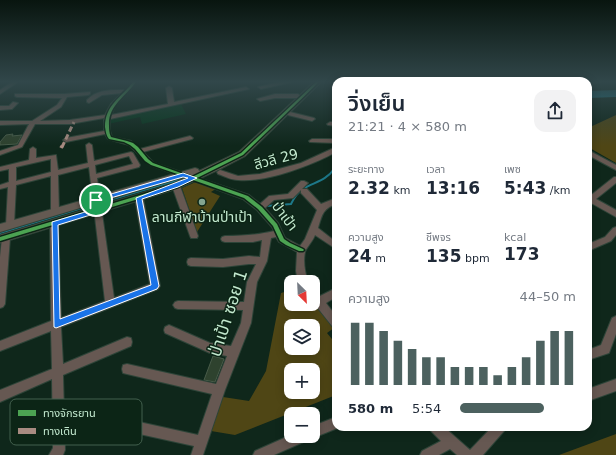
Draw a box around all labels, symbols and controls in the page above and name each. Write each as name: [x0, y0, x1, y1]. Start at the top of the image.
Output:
button: share: [534, 90, 576, 132]
text: วิ่งเย็น: [348, 91, 405, 116]
text: 21:21 · 4 × 580 m: [348, 119, 467, 134]
street label: สีวลี 29: [252, 145, 300, 173]
text: ระยะทาง: [348, 163, 384, 176]
text: เวลา: [426, 163, 445, 176]
text: เพซ: [504, 163, 521, 176]
text: 2.32: [348, 178, 390, 198]
text: 13:16: [426, 178, 480, 198]
text: 5:43: [504, 178, 546, 198]
pin: [79, 183, 113, 217]
text: km: [390, 184, 411, 197]
text: /km: [546, 184, 571, 197]
icon: arrive: [85, 189, 107, 211]
marker: ลานกีฬาบ้านป่าเป้า: [197, 197, 207, 207]
street label: ป่าเป้า: [269, 198, 301, 234]
place label: ลานกีฬาบ้านป่าเป้า: [152, 209, 252, 225]
text: ความสูง: [348, 231, 384, 244]
text: ชีพจร: [426, 231, 451, 244]
text: kcal: [504, 231, 526, 244]
text: 173: [504, 244, 540, 264]
text: 24: [348, 246, 372, 266]
text: 135: [426, 246, 462, 266]
text: m: [372, 252, 386, 265]
text: bpm: [462, 252, 490, 265]
street label: ป่าเป้า ซอย 1: [205, 267, 251, 359]
north arrow: [284, 275, 320, 311]
map controls: [284, 275, 320, 443]
text: 44–50 m: [520, 289, 576, 304]
text: ความสูง: [348, 291, 390, 306]
button: layers: [284, 319, 320, 355]
button: +: [284, 363, 320, 399]
legend: [10, 399, 142, 445]
text: 580 m: [348, 401, 393, 416]
text: 5:54: [412, 401, 441, 416]
text: ทางจักรยาน: [43, 407, 96, 420]
button: −: [284, 407, 320, 443]
text: ทางเดิน: [43, 425, 77, 438]

